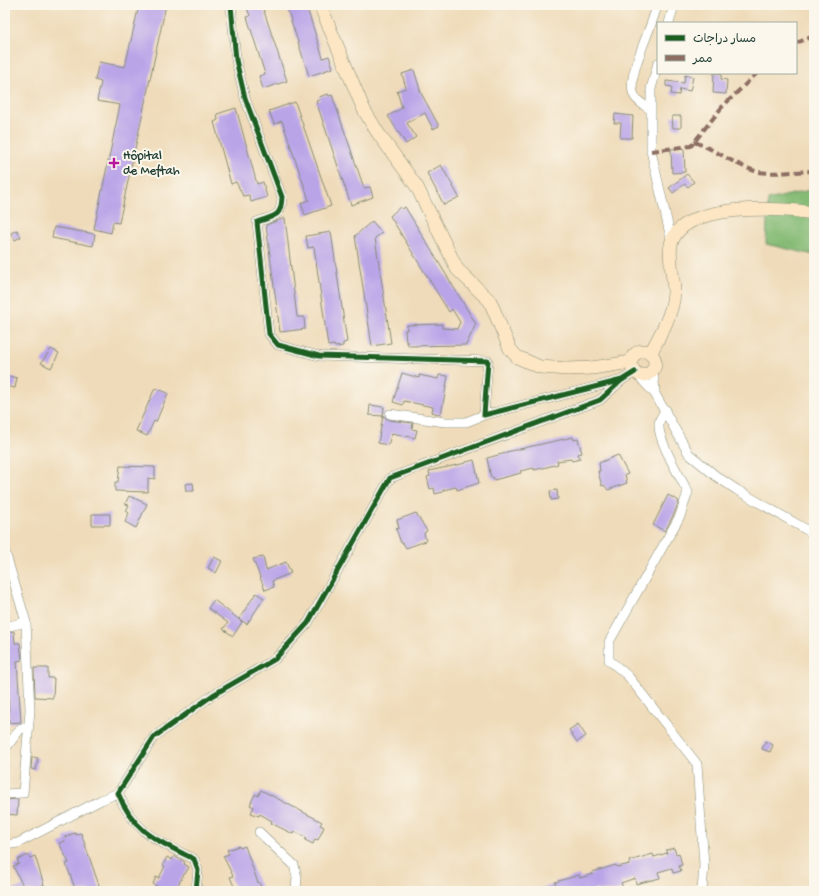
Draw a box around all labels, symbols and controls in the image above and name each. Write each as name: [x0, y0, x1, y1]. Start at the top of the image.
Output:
legend: [657, 22, 797, 74]
text: مسار دراجات: [693, 33, 756, 47]
text: ممر: [692, 53, 712, 67]
place label: Hôpital de Meftah: [123, 149, 180, 179]
marker: Hôpital de Meftah: [108, 157, 120, 169]

